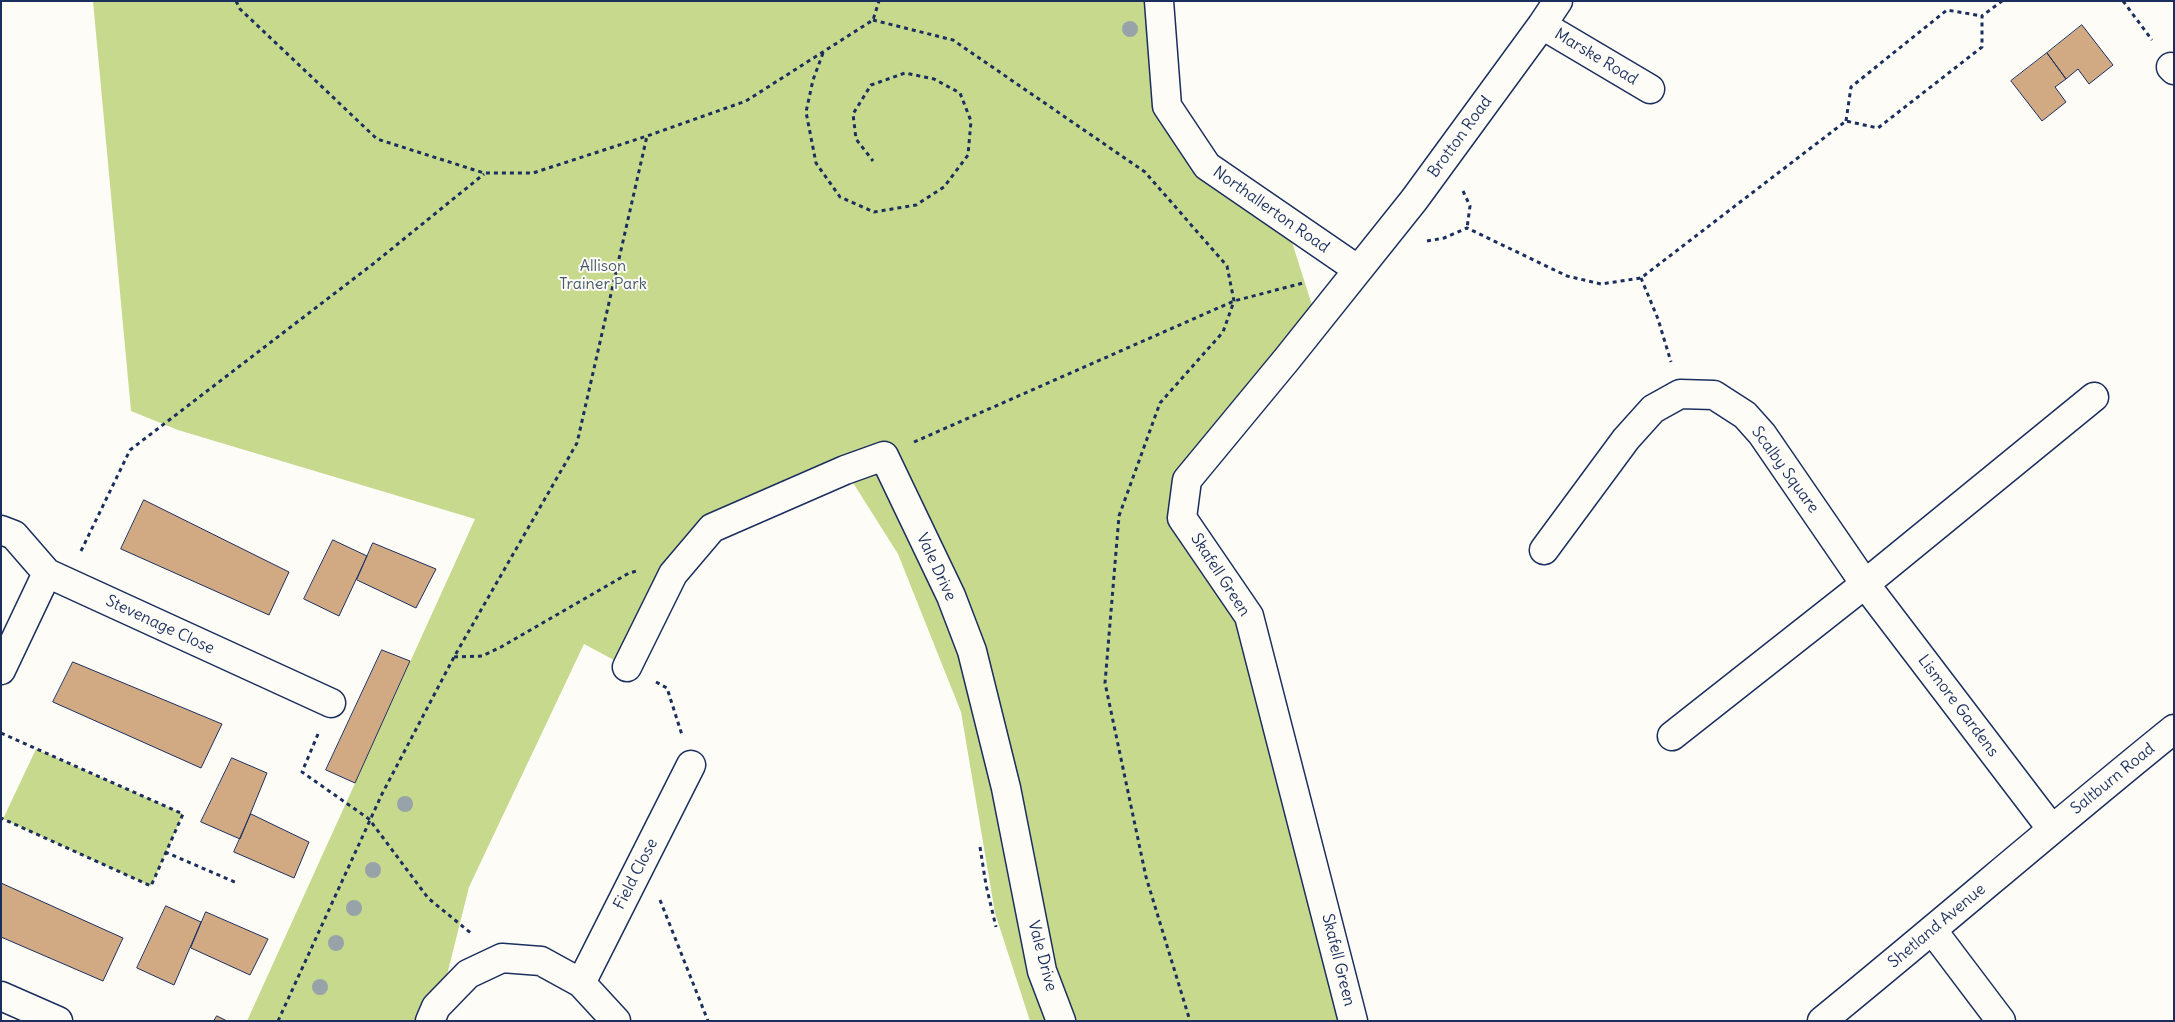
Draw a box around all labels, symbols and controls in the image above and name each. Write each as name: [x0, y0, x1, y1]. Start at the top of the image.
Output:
street label: Marske Road: [1551, 25, 1641, 89]
street label: Brotton Road: [1424, 92, 1496, 182]
street label: Northallerton Road: [1209, 163, 1333, 257]
park label: Allison Trainer Park: [559, 256, 647, 294]
street label: Scalby Square: [1747, 423, 1823, 517]
street label: Vale Drive: [912, 530, 960, 604]
street label: Skafell Green: [1186, 530, 1254, 620]
street label: Stevenage Close: [103, 591, 217, 659]
street label: Lismore Gardens: [1913, 651, 2003, 761]
street label: Saltburn Road: [2067, 739, 2159, 819]
street label: Field Close: [610, 835, 662, 913]
street label: Shetland Avenue: [1884, 880, 1990, 972]
street label: Skafell Green: [1317, 912, 1359, 1008]
street label: Vale Drive: [1023, 919, 1061, 993]

